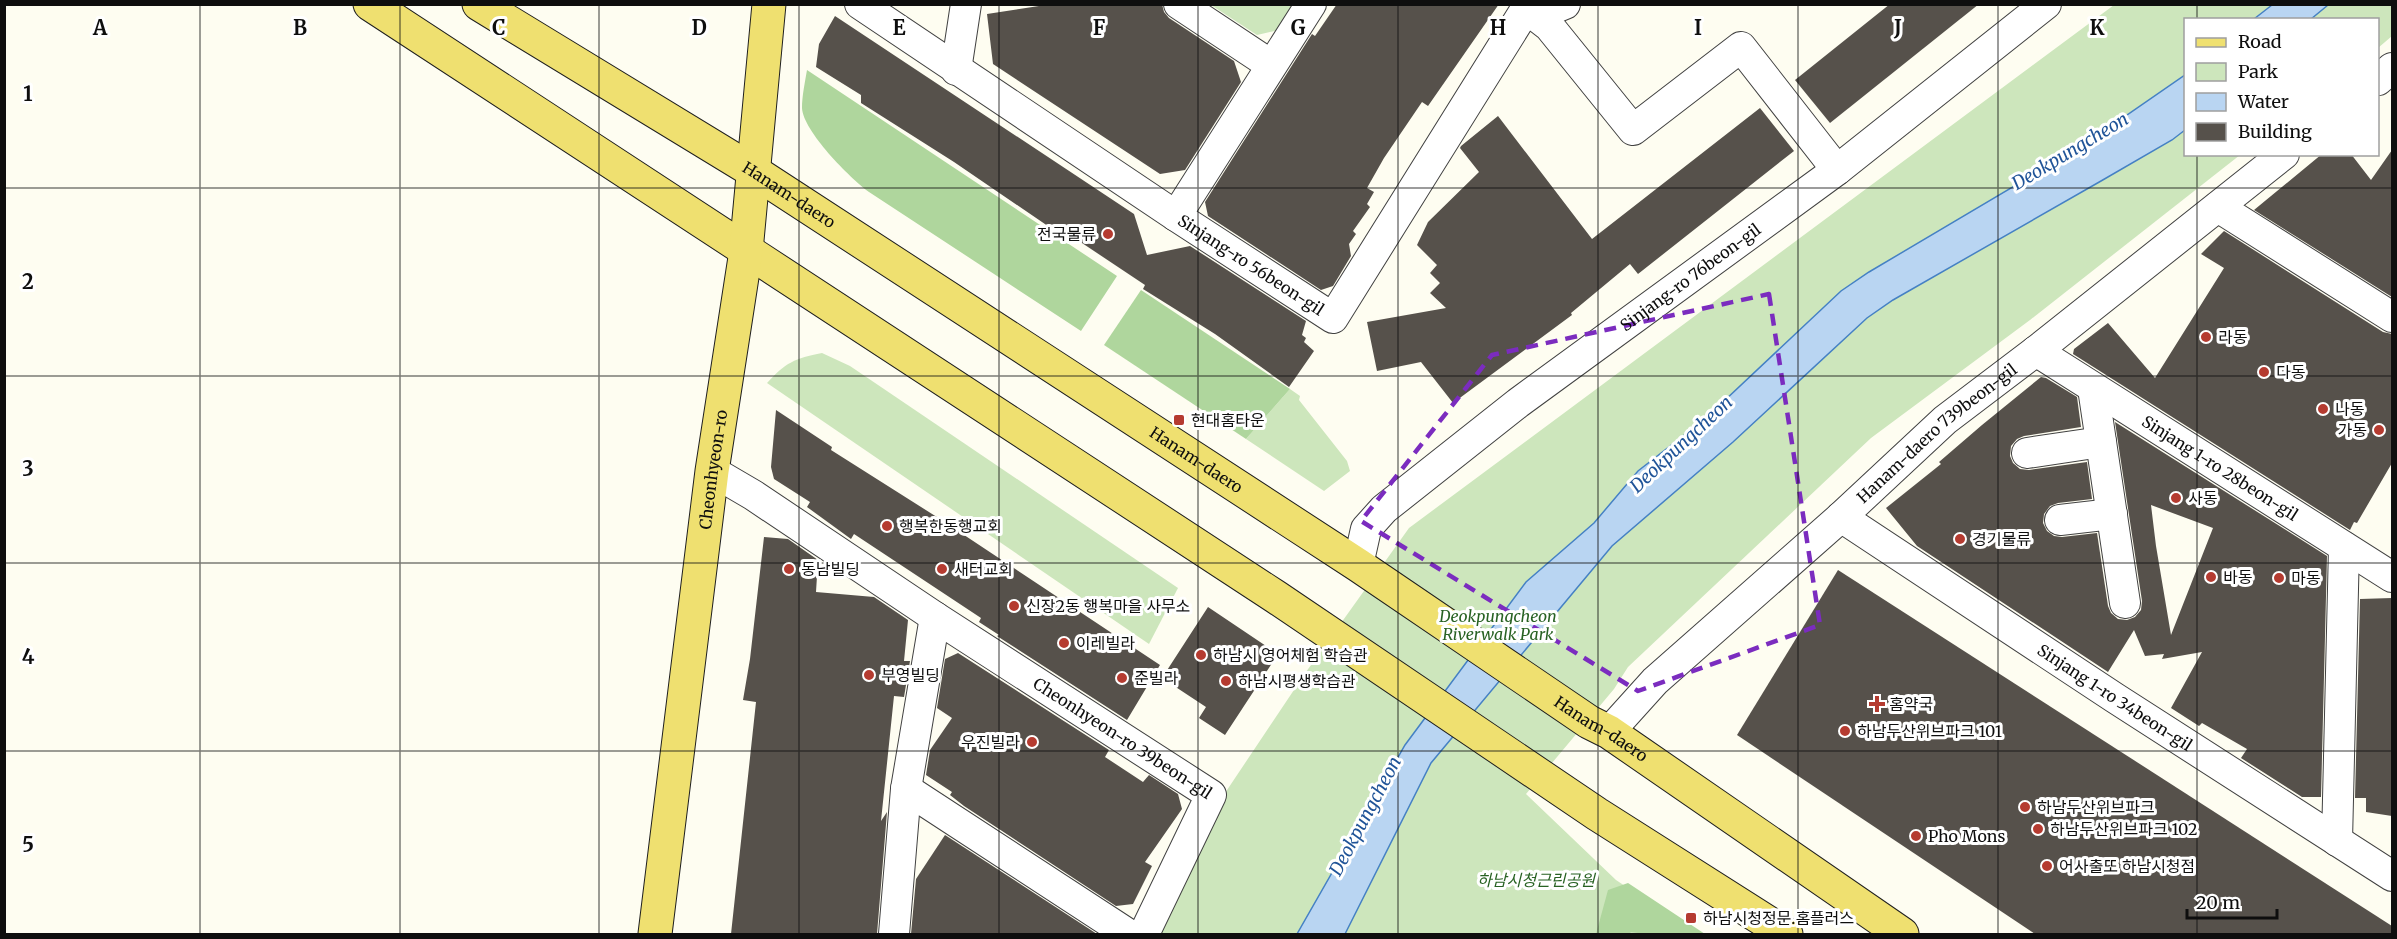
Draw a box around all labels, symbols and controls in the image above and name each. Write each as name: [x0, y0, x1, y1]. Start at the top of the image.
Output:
text: A: [92, 15, 108, 40]
text: B: [293, 15, 307, 40]
text: C: [492, 15, 506, 40]
text: D: [691, 15, 707, 40]
text: E: [892, 15, 906, 40]
text: F: [1093, 15, 1106, 40]
text: G: [1291, 15, 1306, 40]
text: H: [1490, 15, 1506, 40]
text: I: [1694, 15, 1702, 40]
text: J: [1893, 15, 1902, 40]
text: K: [2090, 15, 2105, 40]
legend: [2184, 18, 2379, 156]
text: Road: [2238, 30, 2282, 53]
text: Park: [2238, 60, 2279, 83]
text: 1: [23, 81, 33, 106]
text: Water: [2237, 90, 2289, 113]
water label: Deokpungcheon: [2007, 107, 2133, 195]
text: Building: [2238, 120, 2312, 143]
street label: Hanam-daero: [739, 157, 839, 232]
street label: Sinjang-ro 56beon-gil: [1174, 210, 1328, 319]
street label: Sinjang-ro 76beon-gil: [1616, 219, 1765, 335]
place label: 전국물류: [1037, 224, 1096, 244]
marker: 전국물류: [1101, 227, 1115, 241]
text: 2: [22, 269, 34, 294]
place label: 라동: [2218, 327, 2248, 347]
marker: 라동: [2199, 330, 2213, 344]
street label: Hanam-daero 739beon-gil: [1853, 359, 2021, 507]
place label: 다동: [2276, 362, 2306, 382]
marker: 다동: [2257, 365, 2271, 379]
water label: Deokpungcheon: [1624, 391, 1737, 498]
place label: 나동: [2335, 399, 2365, 419]
marker: 나동: [2316, 402, 2330, 416]
street label: Cheonhyeon-ro: [695, 408, 731, 531]
place label: 현대홈타운: [1191, 410, 1265, 430]
street label: Sinjang 1-ro 28beon-gil: [2138, 411, 2302, 525]
marker: 현대홈타운: [1172, 413, 1186, 427]
place label: 가동: [2338, 420, 2367, 440]
street label: Hanam-daero: [1146, 422, 1247, 497]
marker: 가동: [2372, 423, 2386, 437]
text: 3: [22, 456, 34, 481]
place label: 사동: [2188, 488, 2218, 508]
marker: 사동: [2169, 491, 2183, 505]
place label: 행복한동행교회: [899, 516, 1002, 536]
marker: 행복한동행교회: [880, 519, 894, 533]
place label: 경기물류: [1972, 529, 2031, 549]
marker: 경기물류: [1953, 532, 1967, 546]
place label: 동남빌딩: [801, 559, 860, 579]
place label: 새터교회: [954, 559, 1013, 579]
marker: 동남빌딩: [782, 562, 796, 576]
marker: 새터교회: [935, 562, 949, 576]
place label: 바동: [2223, 567, 2253, 587]
place label: 마동: [2291, 568, 2321, 588]
marker: 바동: [2204, 570, 2218, 584]
marker: 마동: [2272, 571, 2286, 585]
place label: 신장2동 행복마을 사무소: [1026, 596, 1190, 616]
marker: 신장2동 행복마을 사무소: [1007, 599, 1021, 613]
park label: Deokpungcheon Riverwalk Park: [1438, 606, 1557, 644]
place label: 이레빌라: [1076, 633, 1135, 653]
marker: 이레빌라: [1057, 636, 1071, 650]
street label: Sinjang 1-ro 34beon-gil: [2034, 640, 2196, 755]
text: 4: [22, 644, 35, 669]
place label: 하남시 영어체험 학습관: [1213, 645, 1368, 665]
marker: 하남시 영어체험 학습관: [1194, 648, 1208, 662]
place label: 부영빌딩: [881, 665, 940, 685]
marker: 부영빌딩: [862, 668, 876, 682]
place label: 준빌라: [1134, 668, 1178, 688]
marker: 준빌라: [1115, 671, 1129, 685]
place label: 하남시평생학습관: [1238, 671, 1356, 691]
street label: Cheonhyeon-ro 39beon-gil: [1030, 673, 1216, 803]
marker: 하남시평생학습관: [1219, 674, 1233, 688]
street label: Hanam-daero: [1551, 691, 1652, 766]
place label: 홈약국: [1889, 694, 1933, 714]
marker: 홈약국: [1870, 697, 1884, 711]
place label: 하남두산위브파크 101: [1857, 721, 2002, 741]
marker: 하남두산위브파크 101: [1838, 724, 1852, 738]
place label: 우진빌라: [961, 732, 1020, 752]
marker: 우진빌라: [1025, 735, 1039, 749]
water label: Deokpungcheon: [1323, 752, 1406, 881]
place label: 하남두산위브파크: [2037, 797, 2155, 817]
marker: 하남두산위브파크: [2018, 800, 2032, 814]
place label: 하남두산위브파크 102: [2050, 819, 2197, 839]
marker: 하남두산위브파크 102: [2031, 822, 2045, 836]
place label: Pho Mons: [1928, 826, 2005, 846]
marker: Pho Mons: [1909, 829, 1923, 843]
text: 5: [22, 832, 34, 857]
place label: 어사출또 하남시청점: [2059, 856, 2195, 876]
marker: 어사출또 하남시청점: [2040, 859, 2054, 873]
park label: 하남시청근린공원: [1477, 870, 1596, 890]
scale bar: [2187, 882, 2277, 920]
text: 20 m: [2196, 891, 2240, 914]
place label: 하남시청정문.홈플러스: [1703, 908, 1854, 928]
marker: 하남시청정문.홈플러스: [1684, 911, 1698, 925]

